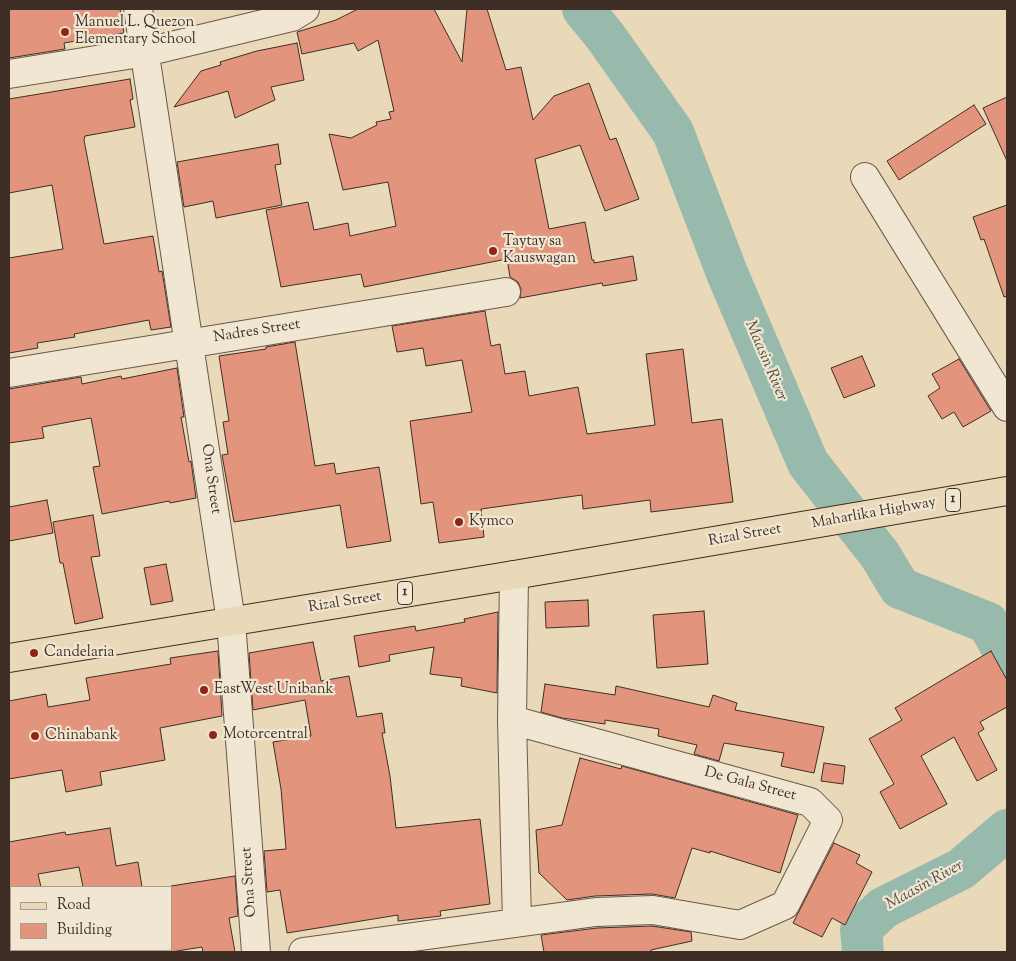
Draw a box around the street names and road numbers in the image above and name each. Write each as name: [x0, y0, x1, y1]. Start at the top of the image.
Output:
street label: Nadres Street: [212, 316, 302, 348]
street label: Ona Street: [196, 443, 224, 515]
road number: 1: [946, 488, 960, 512]
street label: Maharlika Highway: [810, 494, 938, 534]
street label: Rizal Street: [707, 521, 783, 551]
road number: 1: [398, 582, 412, 604]
street label: Rizal Street: [307, 588, 383, 618]
street label: De Gala Street: [702, 764, 798, 806]
street label: Ona Street: [239, 846, 261, 918]

